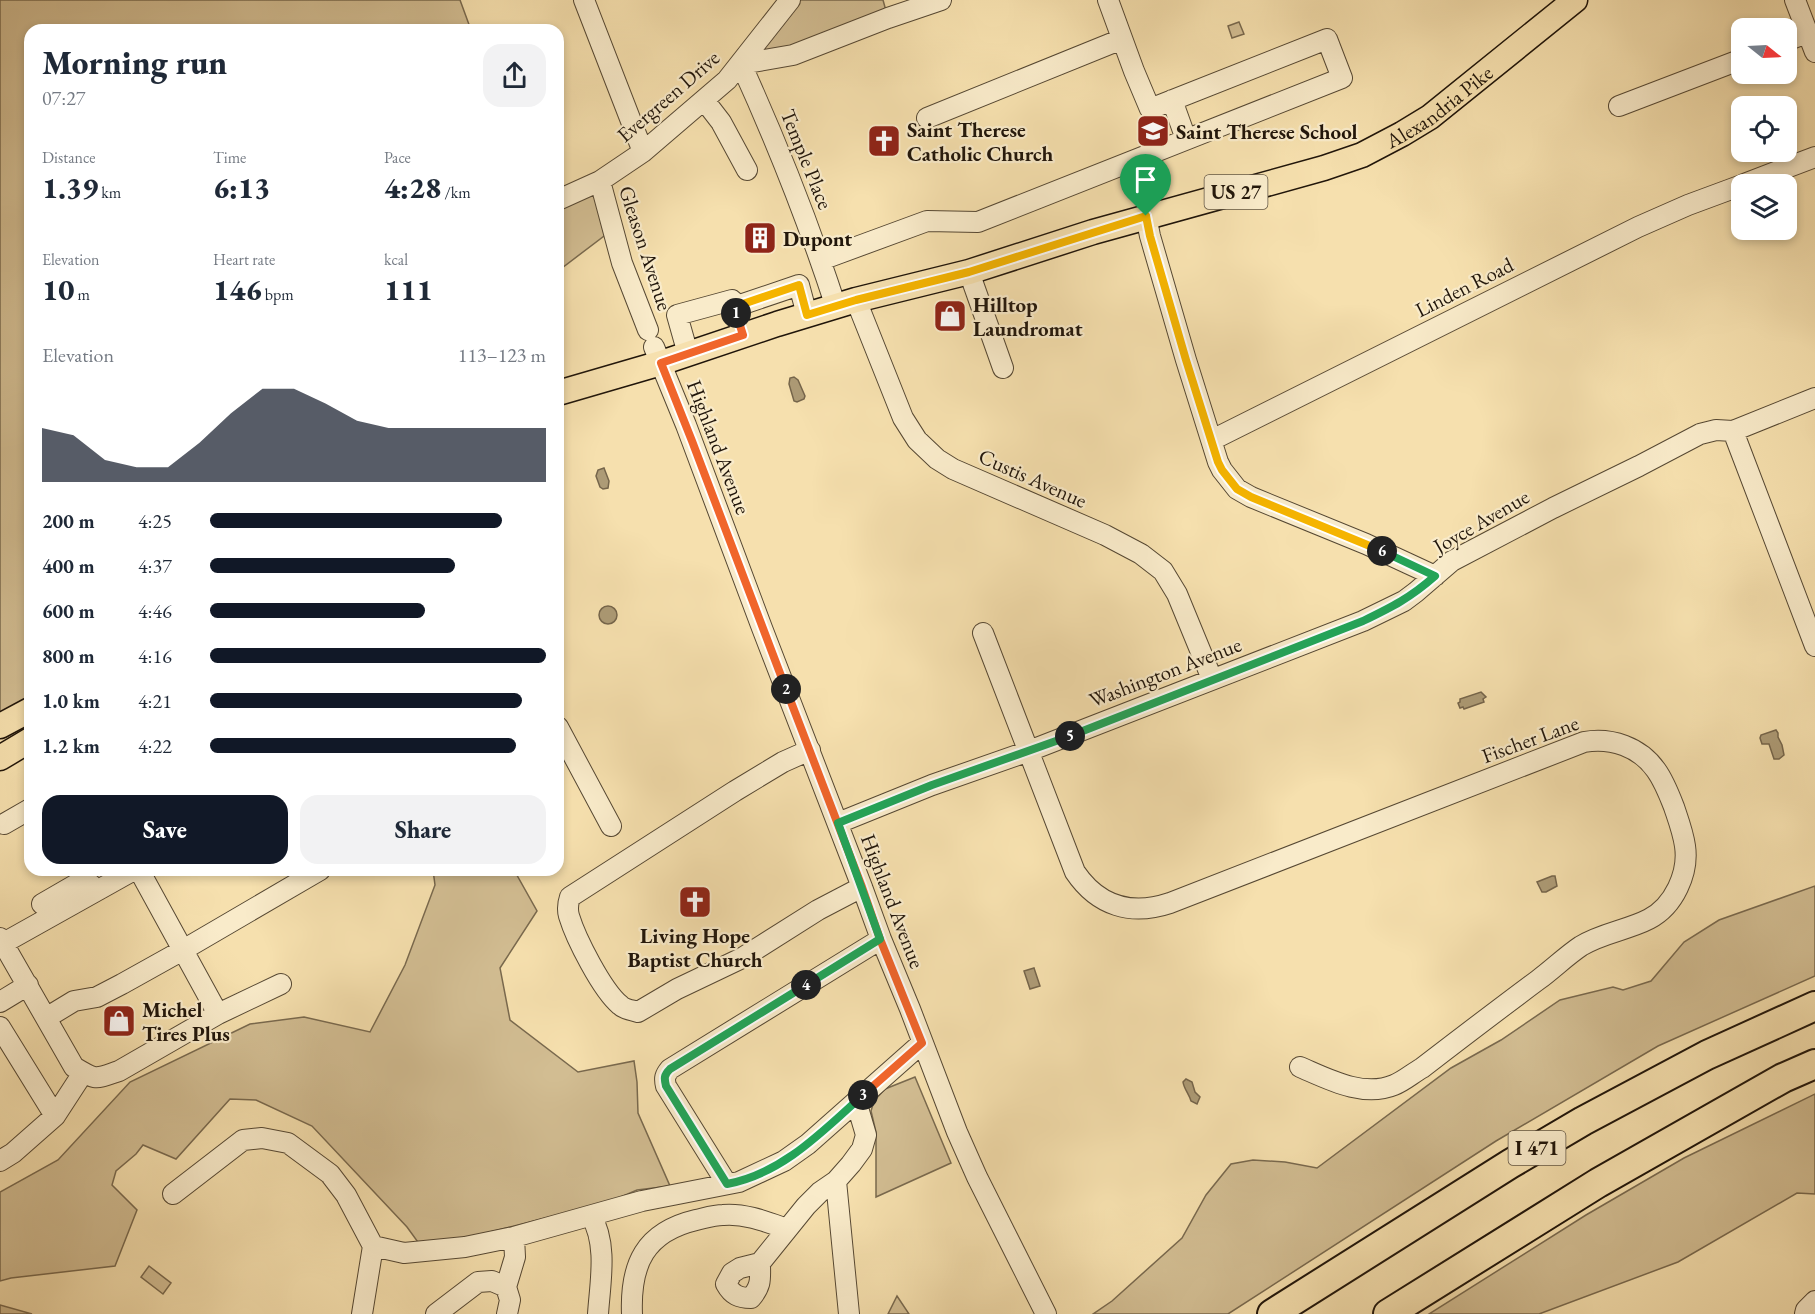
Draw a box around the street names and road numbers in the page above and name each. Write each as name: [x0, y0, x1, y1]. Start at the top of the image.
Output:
street label: Evergreen Drive: [611, 44, 725, 148]
street label: Alexandria Pike: [1380, 59, 1498, 154]
street label: Temple Place: [775, 105, 839, 213]
road number: US 27: [1204, 175, 1268, 209]
street label: Gleason Avenue: [613, 182, 679, 314]
street label: Linden Road: [1410, 251, 1518, 323]
street label: Highland Avenue: [681, 376, 757, 518]
street label: Custis Avenue: [975, 442, 1091, 514]
street label: Joyce Avenue: [1426, 483, 1534, 560]
street label: Washington Avenue: [1085, 631, 1245, 713]
street label: Fischer Lane: [1478, 709, 1582, 769]
street label: Highland Avenue: [855, 830, 931, 972]
road number: I 471: [1508, 1131, 1566, 1165]

